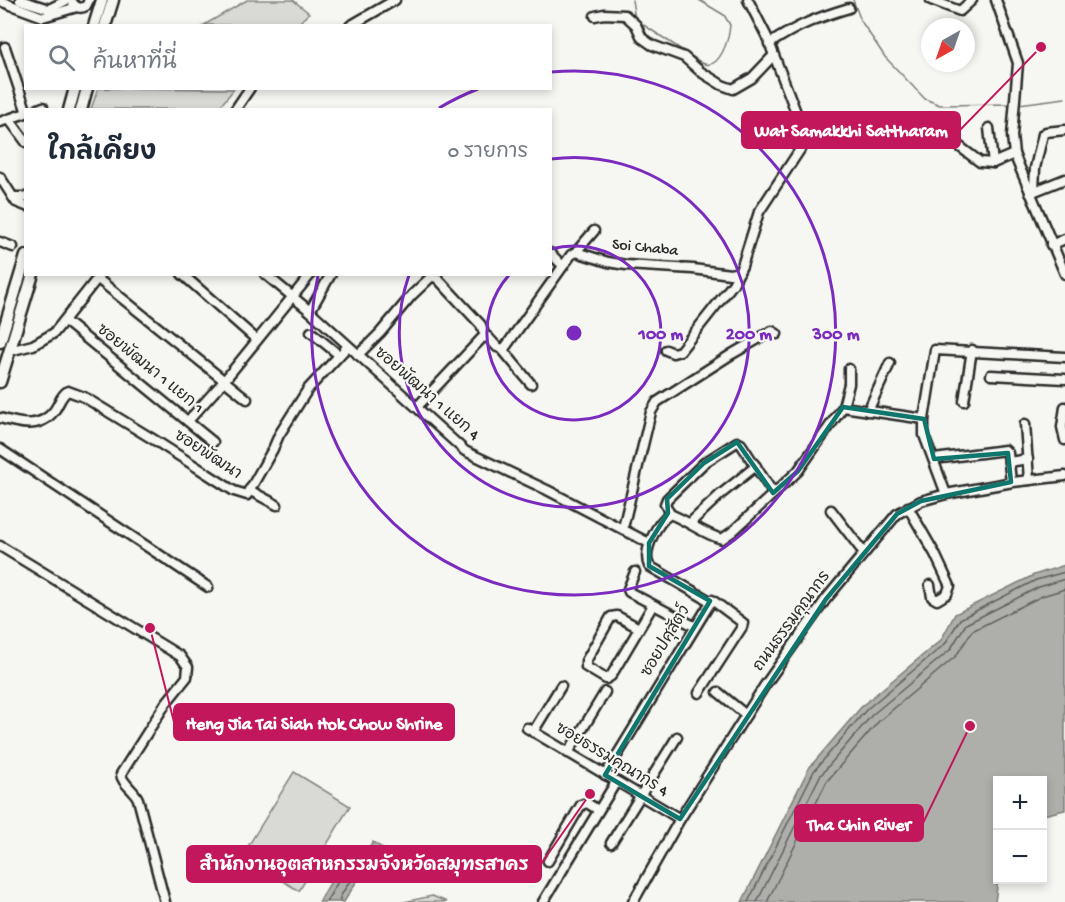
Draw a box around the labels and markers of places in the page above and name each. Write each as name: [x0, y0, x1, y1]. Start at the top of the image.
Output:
callout: Wat Samakkhi Sattharam: [742, 112, 960, 148]
centre of rings: [564, 323, 584, 343]
callout: Heng Jia Tai Siah Hok Chow Shrine: [174, 704, 454, 740]
callout: Tha Chin River: [795, 805, 923, 841]
callout: สำนักงานอุตสาหกรรมจังหวัดสมุทรสาคร: [187, 846, 541, 882]

